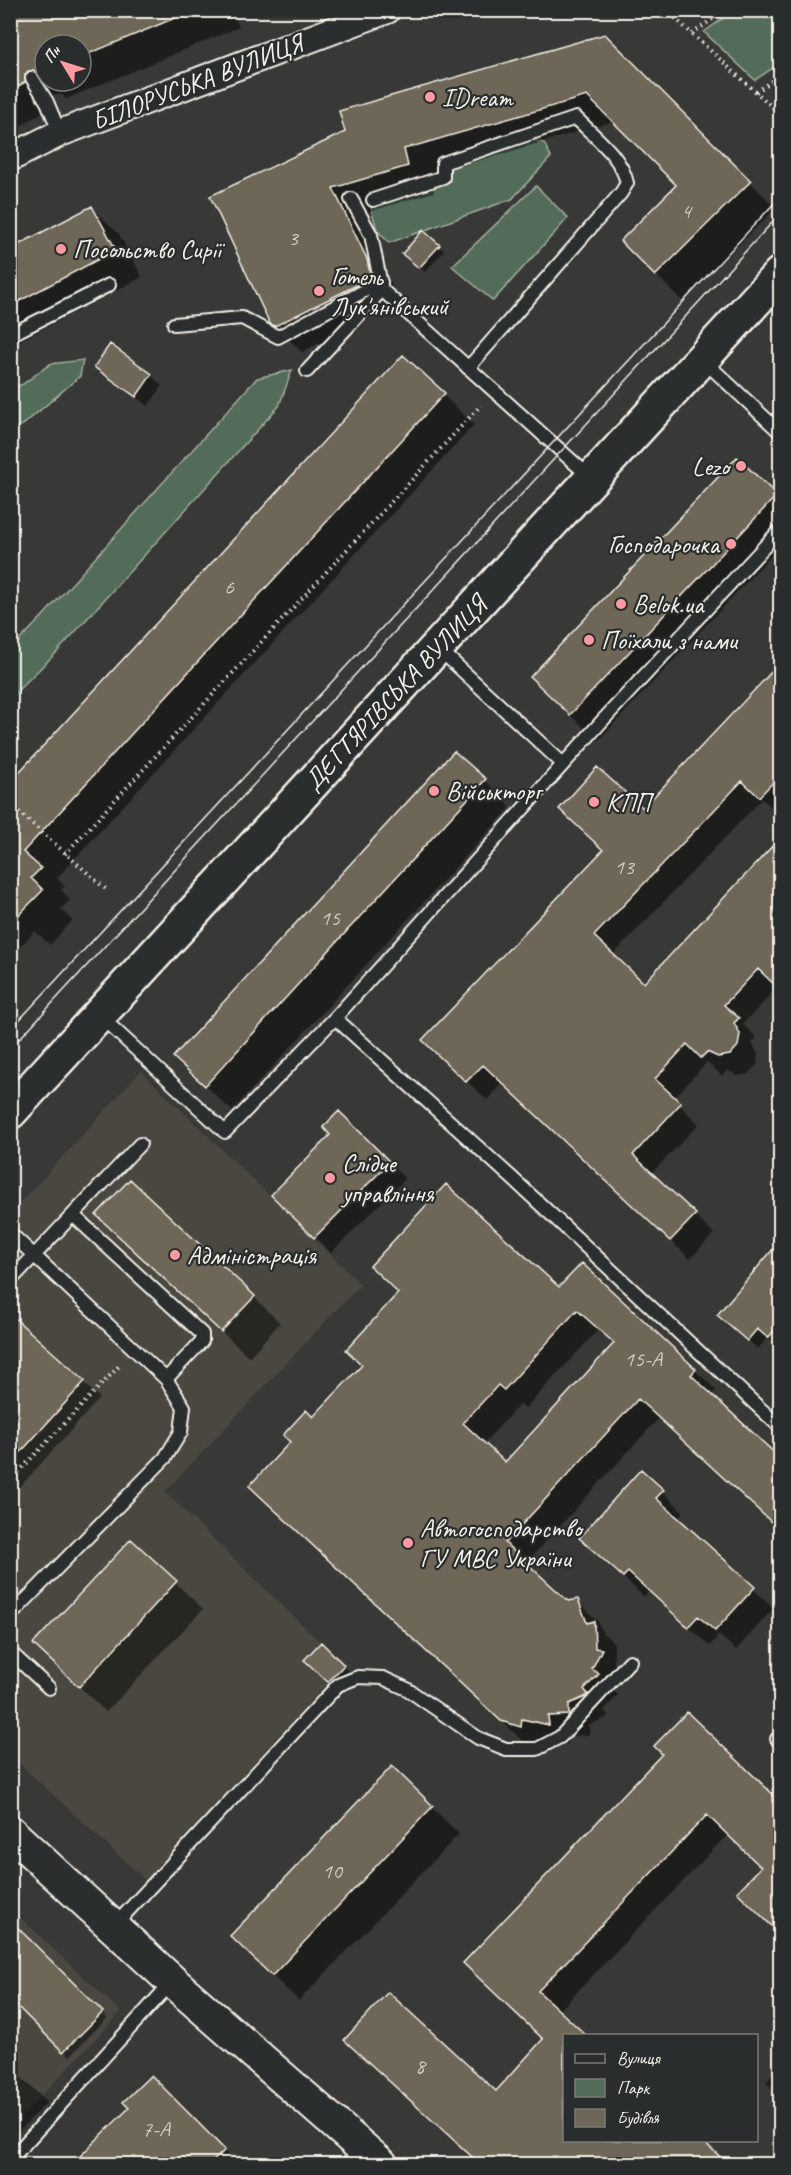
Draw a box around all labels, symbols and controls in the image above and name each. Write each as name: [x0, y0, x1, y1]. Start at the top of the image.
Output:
street label: БІЛОРУСЬКА ВУЛИЦЯ: [87, 25, 311, 137]
north arrow: [33, 33, 93, 93]
text: Пн: [39, 41, 66, 67]
place label: IDream: [442, 81, 515, 114]
marker: IDream: [423, 90, 437, 104]
house number: 4: [681, 197, 693, 225]
house number: 3: [288, 224, 300, 252]
place label: Посольство Сирії: [73, 233, 226, 266]
marker: Посольство Сирії: [54, 242, 68, 256]
place label: Готель Лук'янівський: [331, 260, 450, 323]
marker: Готель Лук'янівський: [312, 284, 326, 298]
place label: Lezo: [692, 450, 732, 483]
marker: Lezo: [734, 459, 748, 473]
place label: Господарочка: [608, 528, 721, 561]
marker: Господарочка: [724, 537, 738, 551]
house number: 6: [224, 573, 235, 601]
street label: ДЕГТЯРІВСЬКА ВУЛИЦЯ: [296, 586, 496, 797]
place label: Belok.ua: [633, 588, 705, 621]
marker: Belok.ua: [614, 597, 628, 611]
place label: Поїхали з нами: [601, 624, 738, 657]
marker: Поїхали з нами: [582, 633, 596, 647]
place label: Військторг: [446, 775, 544, 808]
marker: Військторг: [427, 784, 441, 798]
place label: КПП: [606, 786, 655, 819]
marker: КПП: [587, 795, 601, 809]
house number: 13: [614, 853, 636, 881]
house number: 15: [320, 904, 341, 932]
place label: Слідче управління: [340, 1147, 435, 1210]
marker: Слідче управління: [323, 1171, 337, 1185]
place label: Адміністрація: [187, 1239, 318, 1272]
marker: Адміністрація: [168, 1248, 182, 1262]
house number: 15-А: [624, 1345, 663, 1373]
place label: Автогосподарство ГУ МВС України: [420, 1512, 584, 1575]
marker: Автогосподарство ГУ МВС України: [401, 1536, 415, 1550]
house number: 10: [322, 1857, 344, 1885]
legend: [563, 2034, 758, 2142]
text: Вулиця: [617, 2047, 661, 2069]
house number: 8: [415, 2052, 427, 2080]
text: Парк: [617, 2077, 651, 2099]
text: Будівля: [617, 2107, 660, 2129]
house number: 7-А: [142, 2115, 171, 2143]

